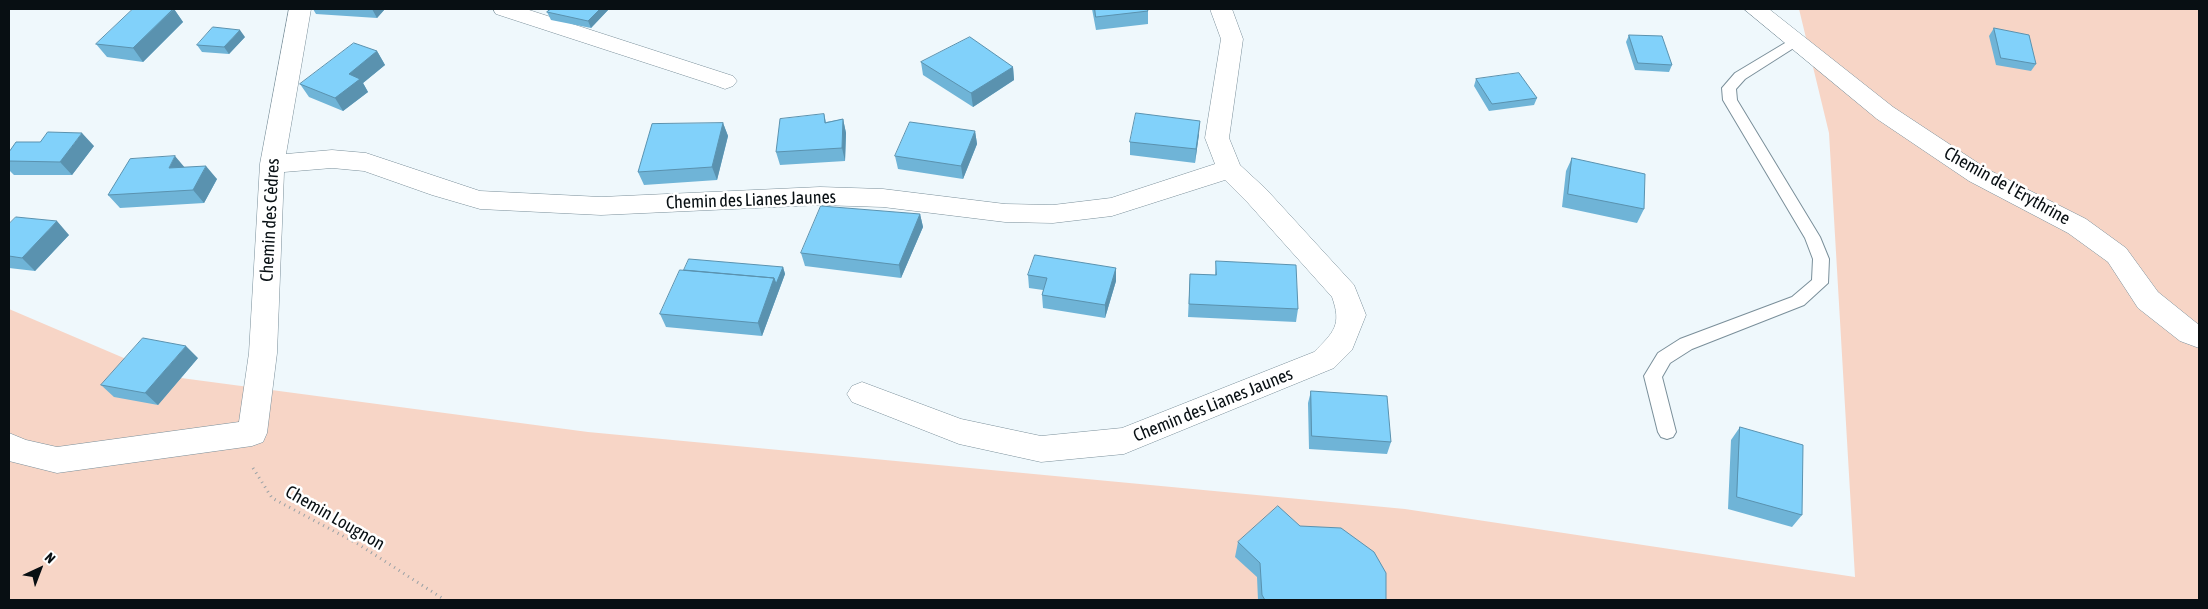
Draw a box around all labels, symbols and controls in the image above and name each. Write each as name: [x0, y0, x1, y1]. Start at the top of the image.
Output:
street label: Chemin de l'Erythrine: [1940, 142, 2074, 230]
street label: Chemin des Cèdres: [256, 158, 284, 282]
street label: Chemin des Lianes Jaunes: [666, 186, 836, 214]
street label: Chemin des Lianes Jaunes: [1130, 363, 1296, 447]
street label: Chemin Lougnon: [282, 481, 388, 555]
north arrow: [15, 544, 65, 594]
text: N: [42, 549, 59, 567]

